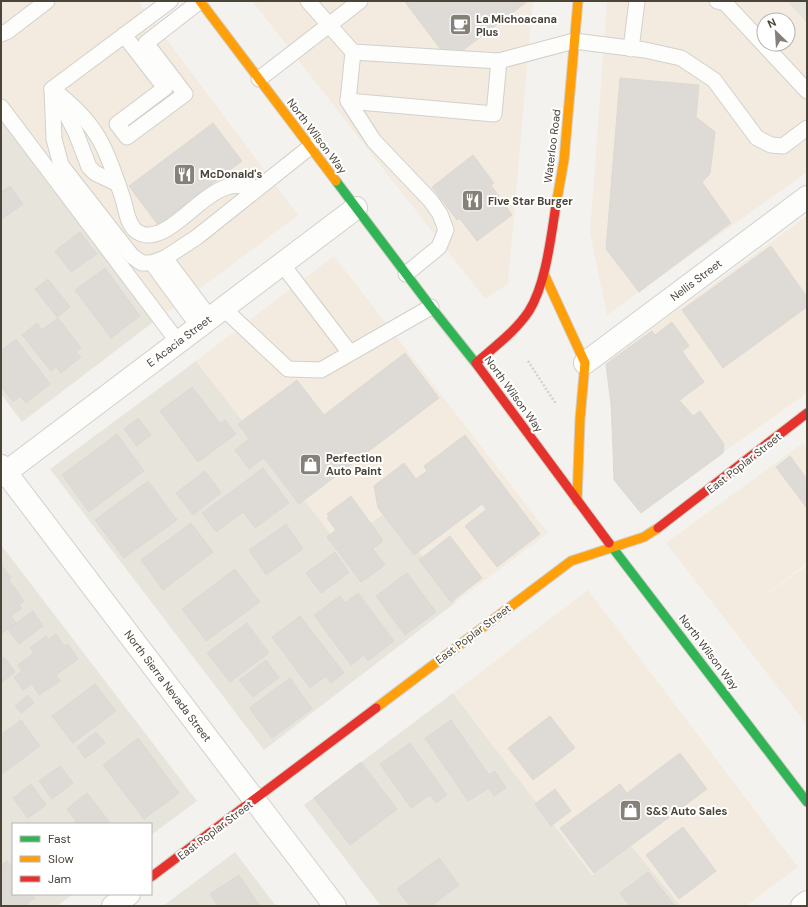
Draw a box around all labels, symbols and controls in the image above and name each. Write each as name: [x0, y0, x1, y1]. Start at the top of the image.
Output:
cafe icon: La Michoacana Plus: [447, 12, 473, 38]
place label: La Michoacana Plus: [476, 12, 557, 39]
north arrow: [756, 12, 796, 52]
text: N: [765, 15, 778, 31]
street label: North Wilson Way: [284, 96, 350, 176]
street label: Waterloo Road: [541, 108, 563, 184]
restaurant icon: McDonald's: [172, 161, 198, 187]
place label: McDonald's: [200, 167, 262, 181]
restaurant icon: Five Star Burger: [459, 188, 485, 214]
place label: Five Star Burger: [488, 194, 573, 208]
street label: Nellis Street: [667, 256, 725, 304]
street label: E Acacia Street: [144, 312, 214, 370]
street label: North Wilson Way: [482, 353, 546, 435]
street label: East Poplar Street: [704, 430, 784, 496]
shop icon: Perfection Auto Paint: [297, 451, 323, 477]
place label: Perfection Auto Paint: [326, 451, 382, 478]
street label: East Poplar Street: [433, 601, 513, 667]
street label: North Wilson Way: [676, 612, 742, 692]
street label: North Sierra Nevada Street: [121, 627, 215, 745]
street label: East Poplar Street: [175, 797, 255, 863]
shop icon: S&S Auto Sales: [618, 798, 644, 824]
place label: S&S Auto Sales: [646, 804, 728, 818]
legend: [12, 823, 152, 895]
text: Fast: [48, 831, 71, 847]
text: Slow: [48, 851, 74, 867]
text: Jam: [48, 871, 71, 887]

